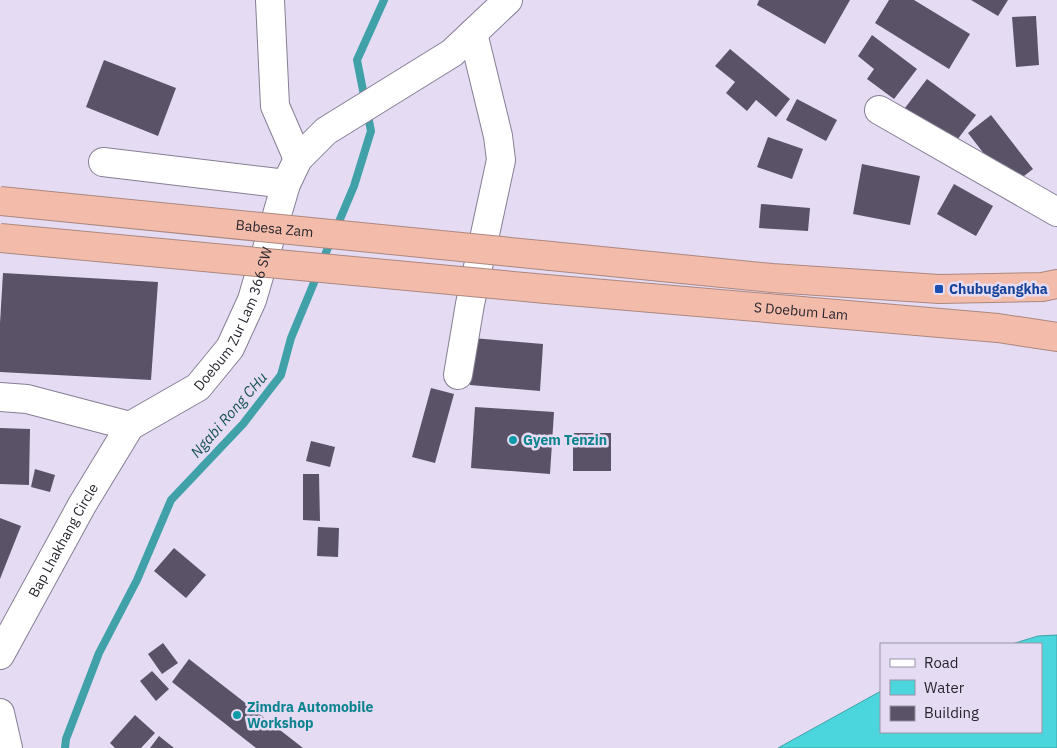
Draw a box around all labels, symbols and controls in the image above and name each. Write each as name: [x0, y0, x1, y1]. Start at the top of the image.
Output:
street label: Babesa Zam: [235, 216, 314, 241]
street label: Doebum Zur Lam 366 SW: [190, 244, 276, 394]
place label: Chubugangkha: [949, 280, 1048, 298]
marker: Chubugangkha: [933, 283, 945, 295]
street label: S Doebum Lam: [753, 298, 849, 324]
water label: Ngabi Rong CHu: [186, 368, 271, 461]
place label: Gyem Tenzin: [523, 431, 607, 449]
marker: Gyem Tenzin: [507, 434, 519, 446]
street label: Bap Lhakhang Circle: [24, 480, 102, 600]
legend: [880, 643, 1042, 733]
text: Road: [924, 653, 959, 672]
text: Water: [924, 678, 965, 697]
place label: Zimdra Automobile Workshop: [247, 698, 374, 732]
text: Building: [924, 703, 979, 722]
marker: Zimdra Automobile Workshop: [231, 709, 243, 721]

